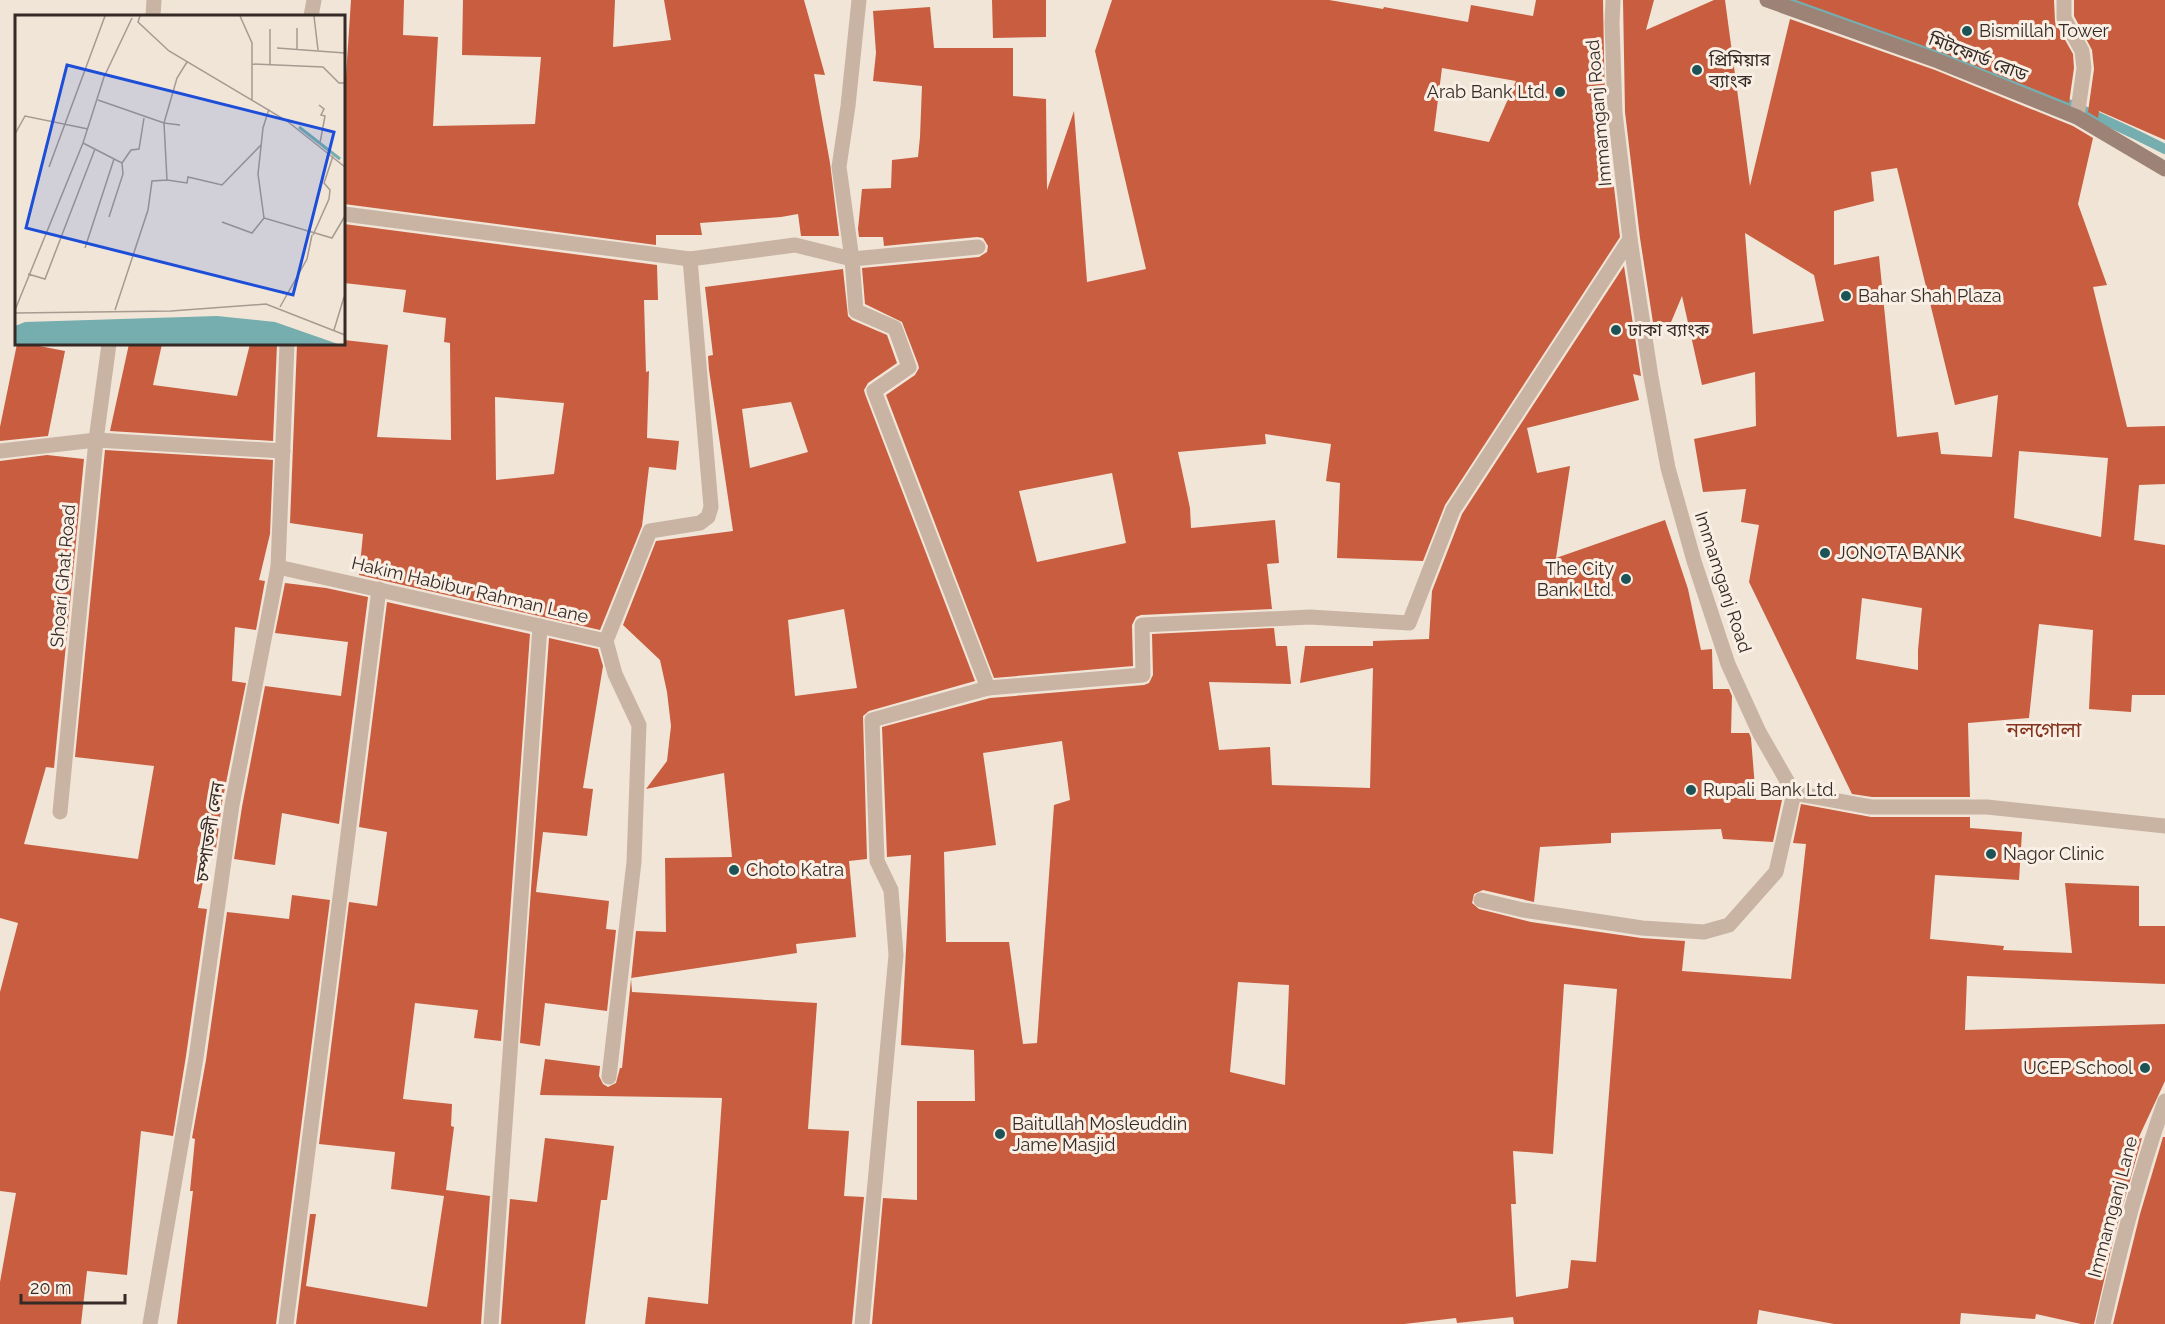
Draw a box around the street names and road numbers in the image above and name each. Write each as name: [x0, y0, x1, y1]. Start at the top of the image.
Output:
street label: মিটফোর্ড রোড: [1925, 28, 2031, 85]
street label: Immamganj Road: [1582, 39, 1615, 187]
street label: Shoari Ghat Road: [46, 503, 79, 648]
street label: Immamganj Road: [1691, 509, 1756, 655]
street label: Hakim Habibur Rahman Lane: [350, 552, 591, 627]
street label: চম্পাতলী লেন: [191, 779, 228, 884]
street label: Immamganj Lane: [2084, 1134, 2142, 1280]

